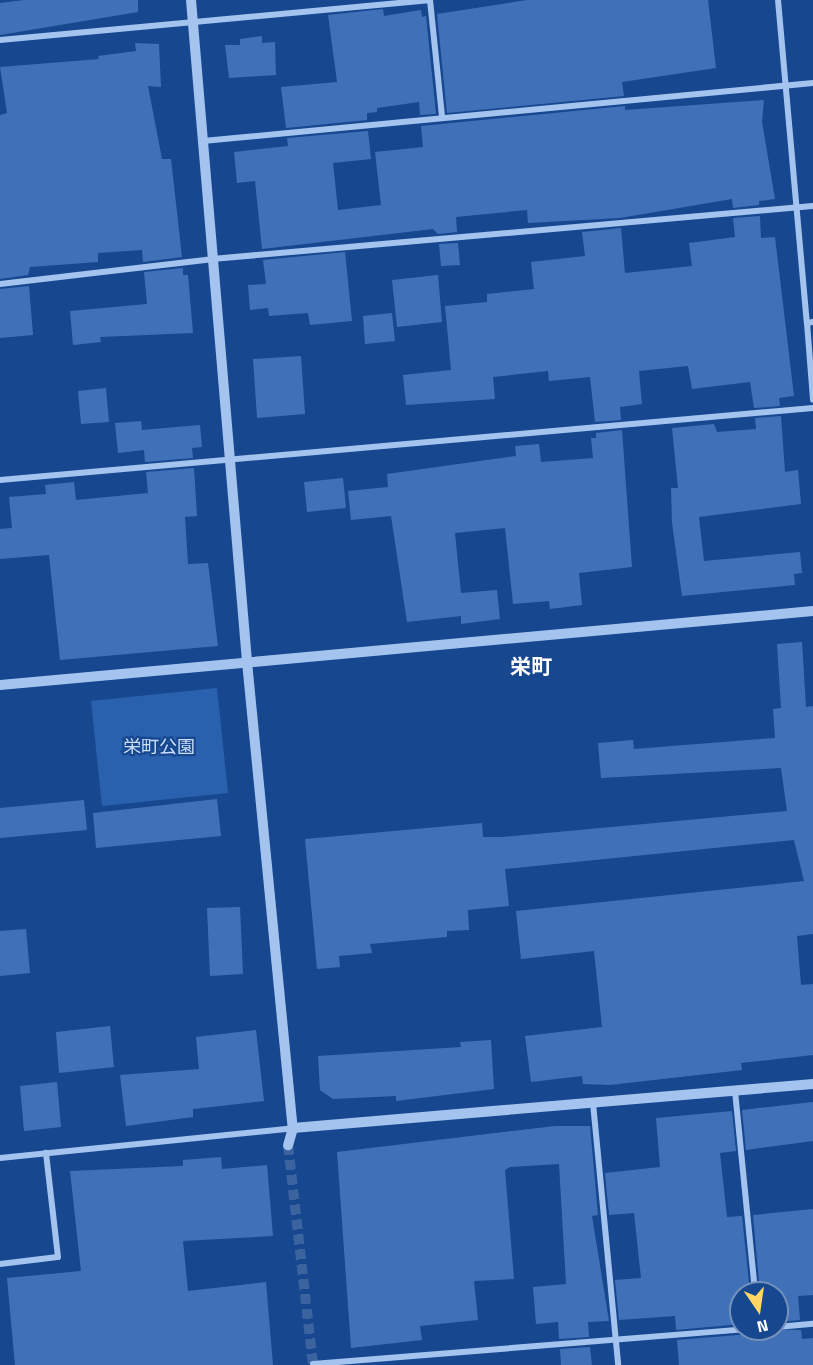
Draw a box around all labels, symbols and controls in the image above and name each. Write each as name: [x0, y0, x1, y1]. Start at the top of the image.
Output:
district label: 栄町: [510, 653, 552, 679]
park label: 栄町公園: [123, 736, 195, 758]
north arrow: [729, 1281, 789, 1341]
text: N: [754, 1314, 771, 1340]

